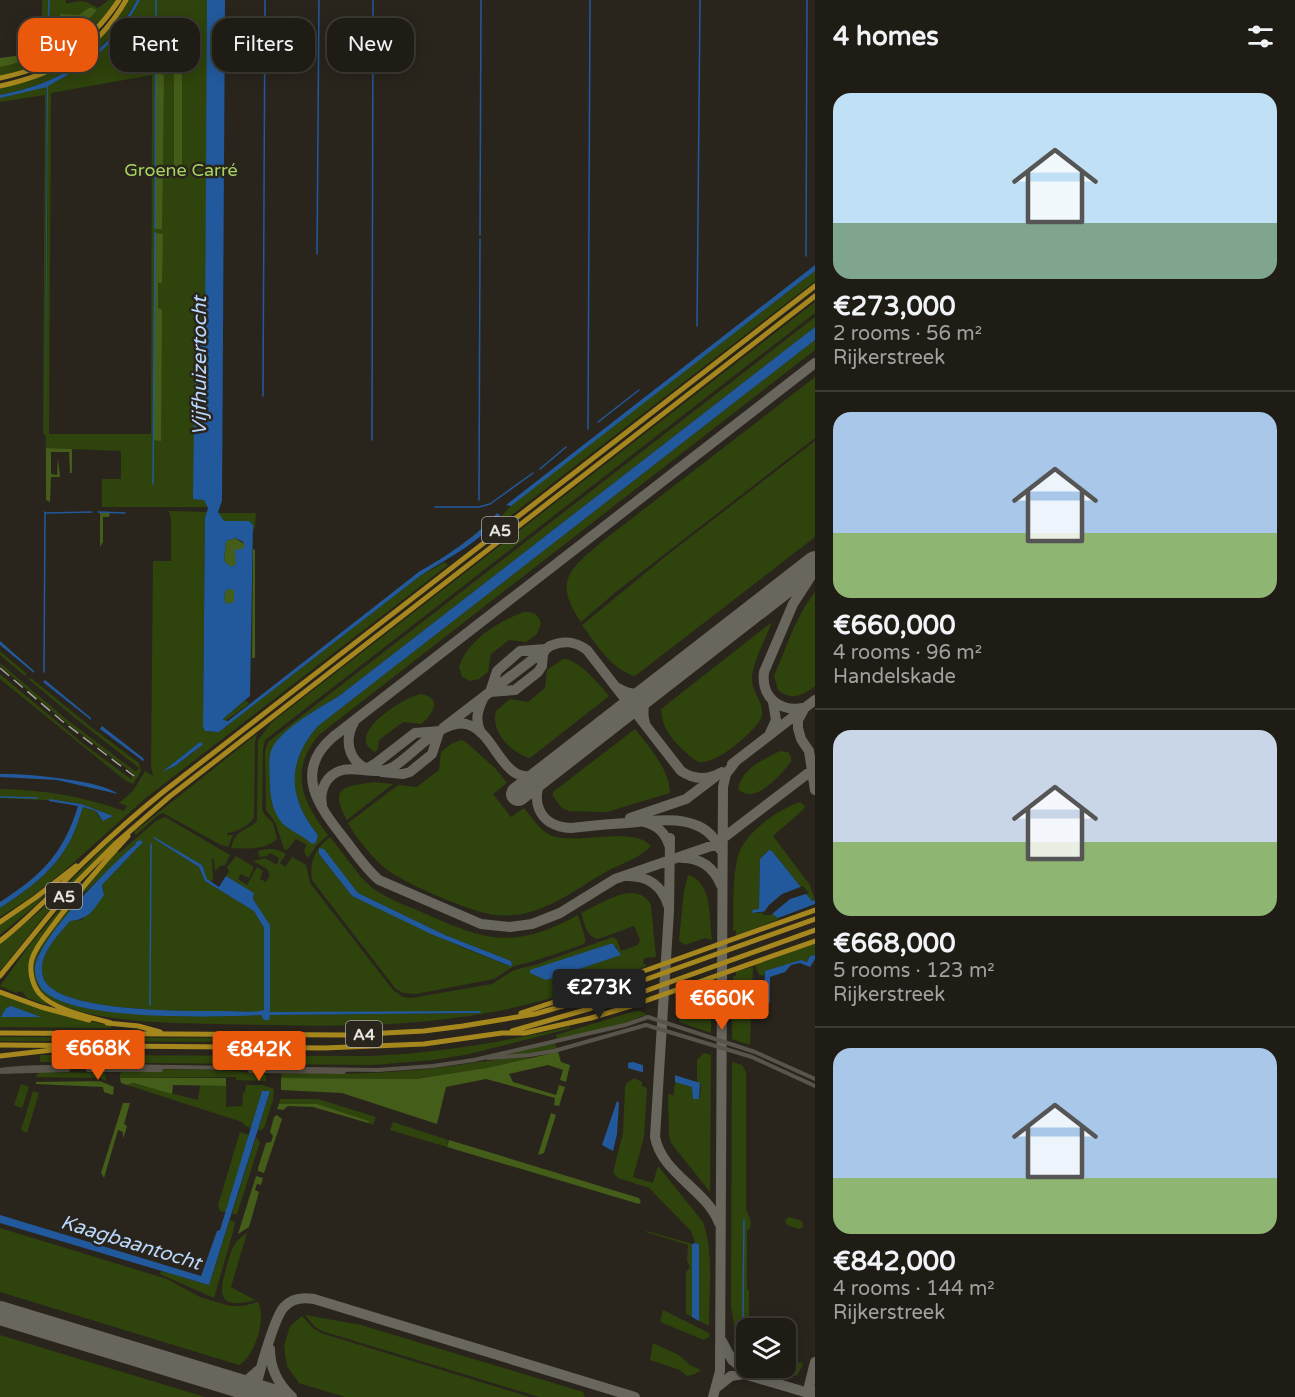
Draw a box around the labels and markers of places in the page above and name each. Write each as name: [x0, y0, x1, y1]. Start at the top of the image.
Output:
pin: €273K: [557, 969, 641, 1020]
pin: €660K: [680, 980, 764, 1031]
pin: €668K: [56, 1030, 140, 1081]
pin: €842K: [217, 1031, 301, 1082]

